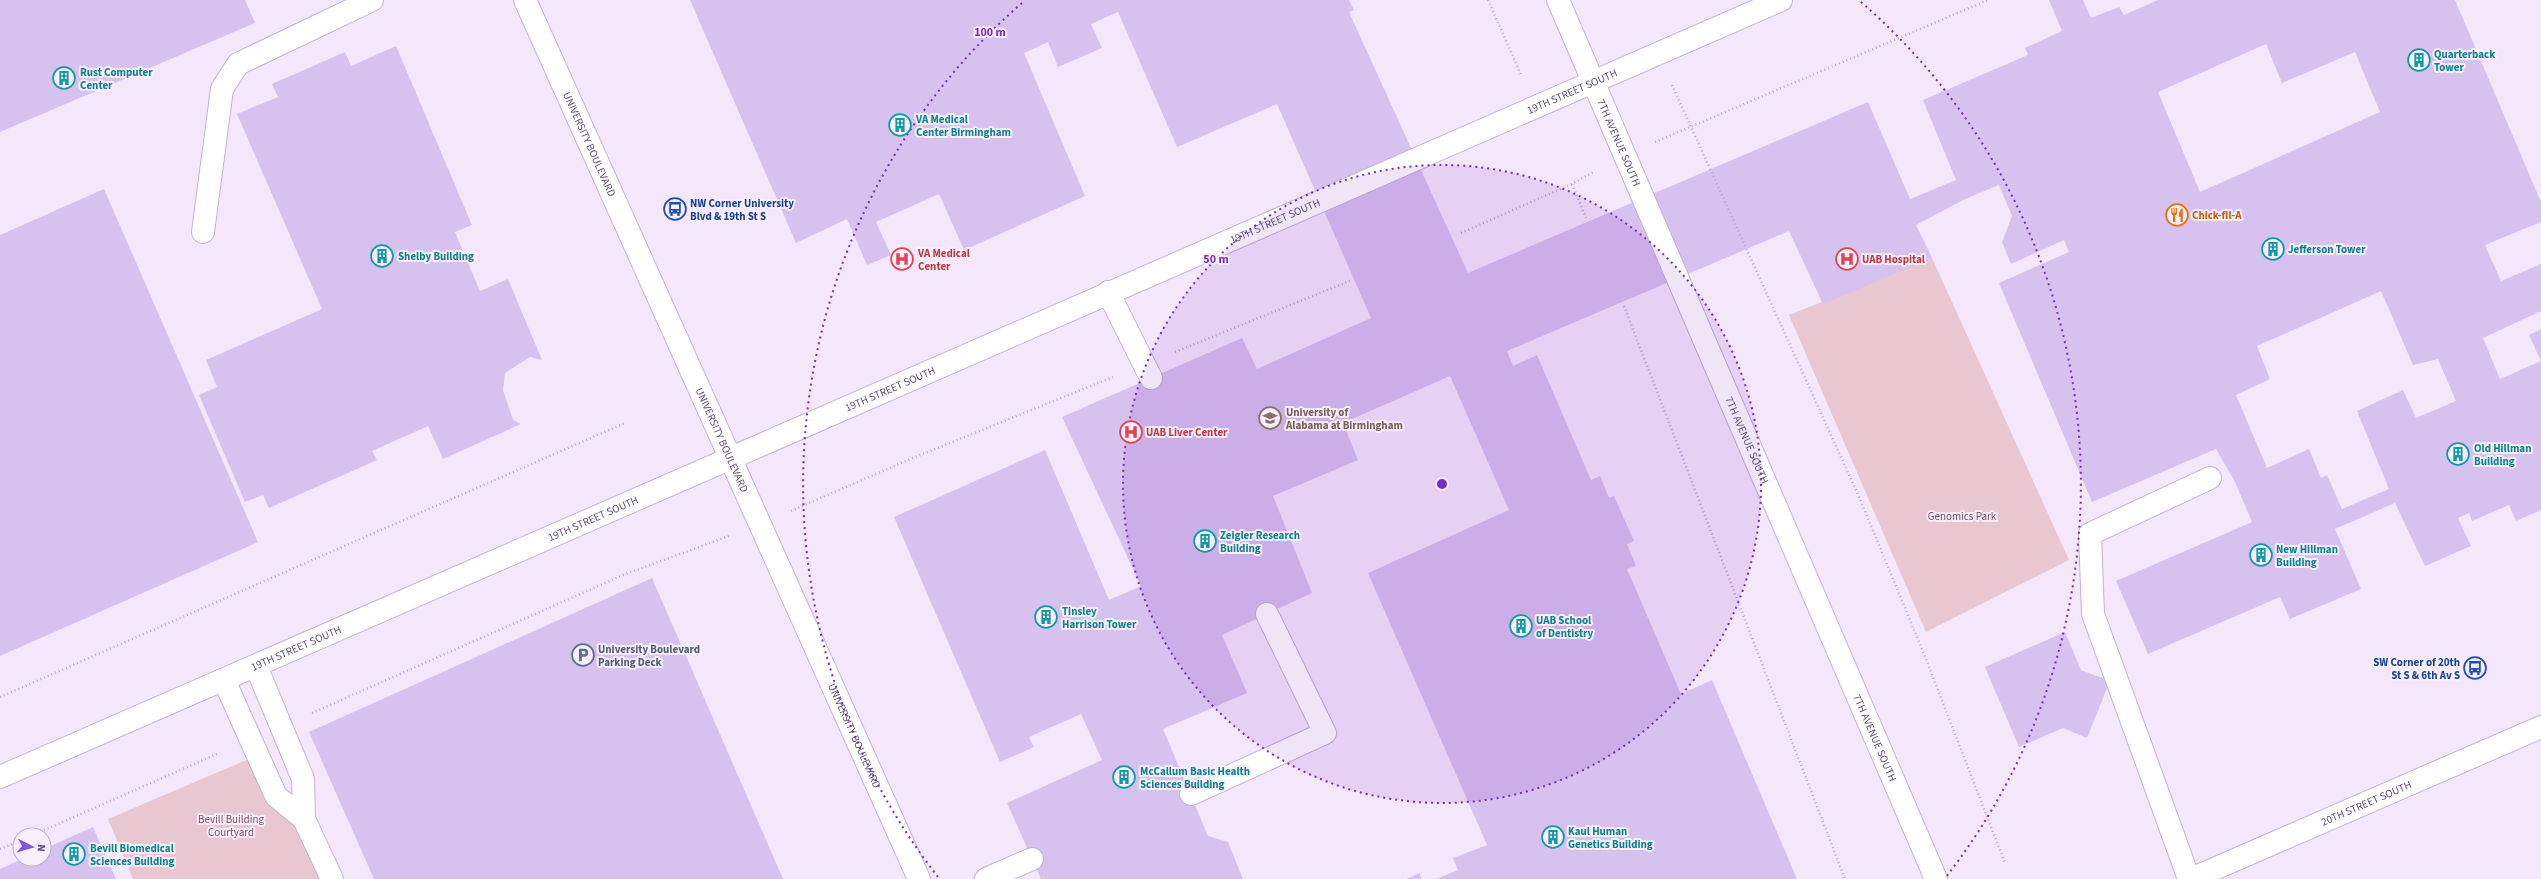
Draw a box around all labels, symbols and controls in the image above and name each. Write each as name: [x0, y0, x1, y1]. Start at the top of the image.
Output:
text: 100 m: [974, 24, 1006, 41]
building icon: Quarterback Tower: [2406, 47, 2432, 73]
place label: Quarterback Tower: [2434, 47, 2495, 75]
building icon: Rust Computer Center: [51, 65, 77, 91]
place label: Rust Computer Center: [80, 65, 153, 93]
street label: 19TH STREET SOUTH: [1524, 65, 1619, 118]
street label: UNIVERSITY BOULEVARD: [560, 89, 620, 199]
street label: 7TH AVENUE SOUTH: [1594, 96, 1645, 188]
building icon: VA Medical Center Birmingham: [887, 112, 913, 138]
place label: VA Medical Center Birmingham: [915, 112, 1011, 140]
street label: 19TH STREET SOUTH: [1227, 194, 1322, 247]
bus stop icon: NW Corner University Blvd & 19th St S: [662, 196, 688, 222]
place label: NW Corner University Blvd & 19th St S: [690, 196, 794, 224]
restaurant icon: Chick-fil-A: [2164, 202, 2190, 228]
place label: Chick-fil-A: [2192, 208, 2242, 223]
building icon: Jefferson Tower: [2260, 236, 2286, 262]
place label: Jefferson Tower: [2288, 242, 2366, 257]
building icon: Shelby Building: [369, 243, 395, 269]
hospital icon: VA Medical Center: [889, 246, 915, 272]
place label: VA Medical Center: [917, 246, 971, 274]
hospital icon: UAB Hospital: [1834, 246, 1860, 272]
place label: Shelby Building: [398, 249, 474, 264]
text: 50 m: [1203, 251, 1229, 268]
place label: UAB Hospital: [1862, 252, 1926, 267]
street label: 19TH STREET SOUTH: [842, 362, 938, 415]
street label: UNIVERSITY BOULEVARD: [692, 385, 752, 495]
street label: 7TH AVENUE SOUTH: [1722, 394, 1773, 486]
school or university icon: University of Alabama at Birmingham: [1257, 405, 1283, 431]
place label: University of Alabama at Birmingham: [1285, 405, 1403, 433]
hospital icon: UAB Liver Center: [1118, 419, 1144, 445]
place label: UAB Liver Center: [1146, 425, 1228, 440]
building icon: Old Hillman Building: [2445, 441, 2471, 467]
place label: Old Hillman Building: [2474, 441, 2531, 469]
centre of rings: [1435, 477, 1449, 491]
street label: 19TH STREET SOUTH: [545, 492, 641, 545]
park label: Genomics Park: [1928, 509, 1997, 524]
building icon: Zeigler Research Building: [1192, 528, 1218, 554]
place label: Zeigler Research Building: [1220, 528, 1300, 556]
building icon: New Hillman Building: [2248, 542, 2274, 568]
place label: New Hillman Building: [2276, 542, 2338, 570]
building icon: Tinsley Harrison Tower: [1033, 604, 1059, 630]
place label: Tinsley Harrison Tower: [1062, 604, 1137, 632]
building icon: UAB School of Dentistry: [1508, 613, 1534, 639]
place label: UAB School of Dentistry: [1536, 613, 1594, 641]
street label: 19TH STREET SOUTH: [249, 622, 344, 674]
parking icon: University Boulevard Parking Deck: [570, 642, 596, 668]
place label: University Boulevard Parking Deck: [598, 642, 700, 670]
place label: SW Corner of 20th St S & 6th Av S: [2373, 655, 2460, 683]
bus stop icon: SW Corner of 20th St S & 6th Av S: [2462, 655, 2488, 681]
street label: UNIVERSITY BOULEVARD: [825, 681, 885, 790]
street label: 7TH AVENUE SOUTH: [1850, 692, 1901, 784]
building icon: McCallum Basic Health Sciences Building: [1111, 764, 1137, 790]
place label: McCallum Basic Health Sciences Building: [1140, 764, 1250, 792]
street label: 20TH STREET SOUTH: [2319, 777, 2414, 829]
park label: Bevill Building Courtyard: [198, 812, 264, 840]
building icon: Kaul Human Genetics Building: [1540, 824, 1566, 850]
place label: Kaul Human Genetics Building: [1568, 824, 1653, 852]
north arrow: [12, 827, 52, 867]
building icon: Bevill Biomedical Sciences Building: [61, 841, 87, 867]
place label: Bevill Biomedical Sciences Building: [90, 841, 175, 869]
text: N: [34, 844, 49, 852]

